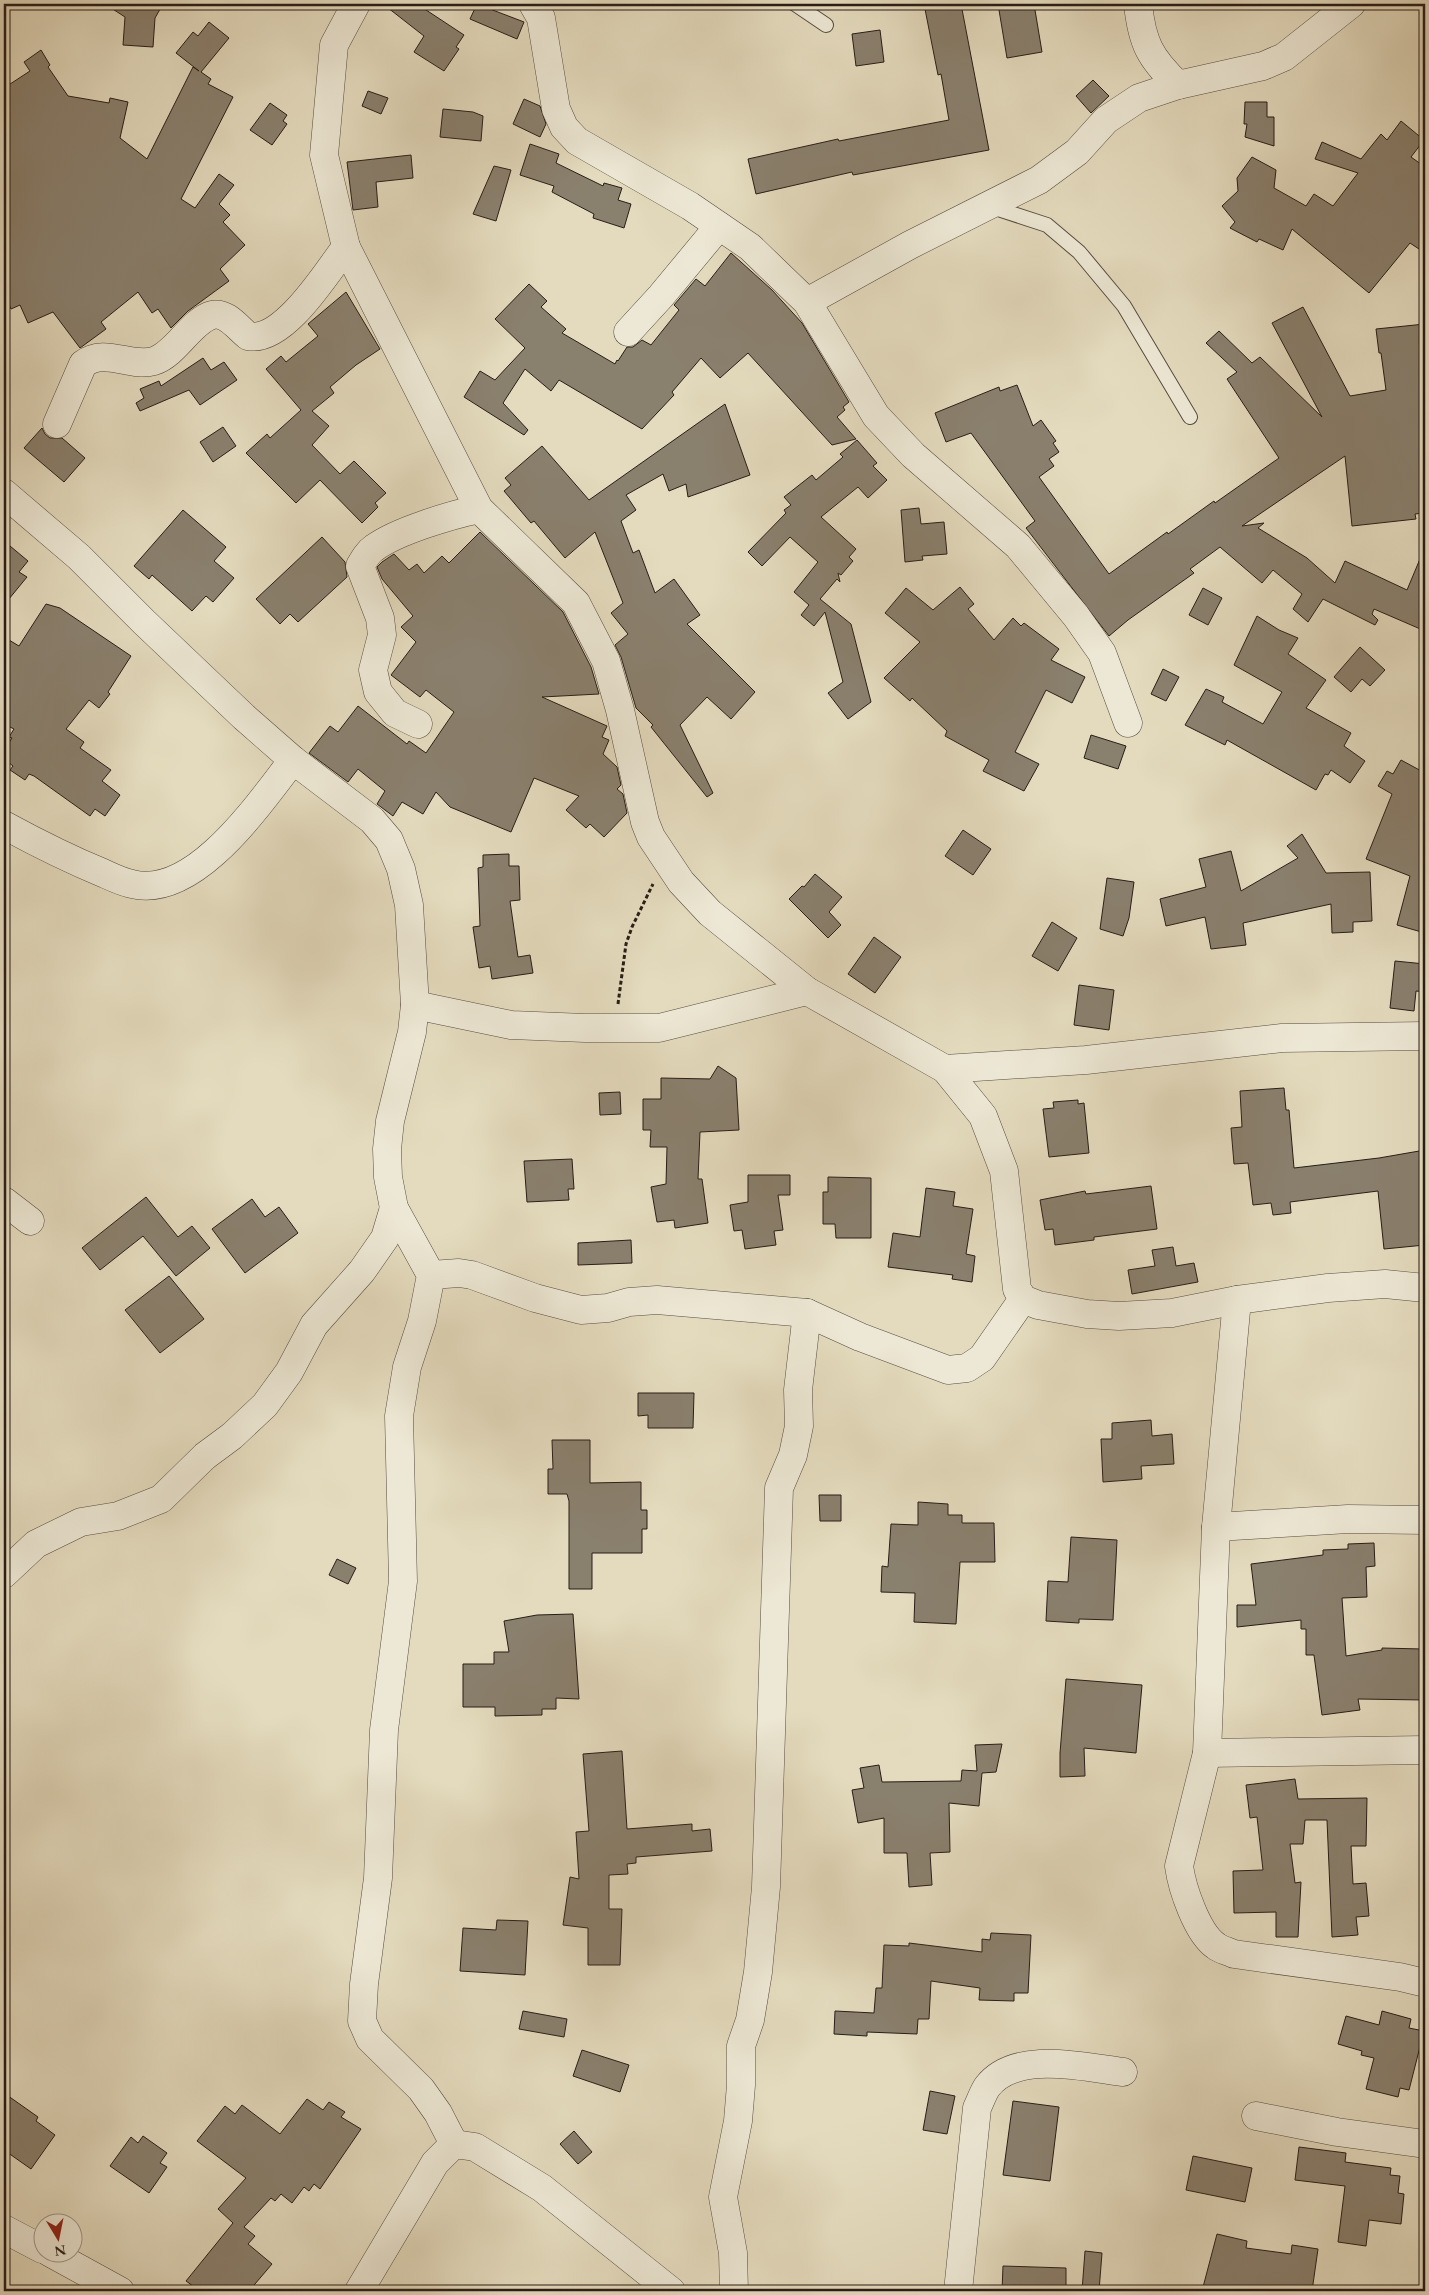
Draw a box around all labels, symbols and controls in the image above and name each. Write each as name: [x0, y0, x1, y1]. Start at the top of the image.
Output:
north arrow: [32, 2212, 82, 2262]
text: N: [52, 2241, 67, 2261]

